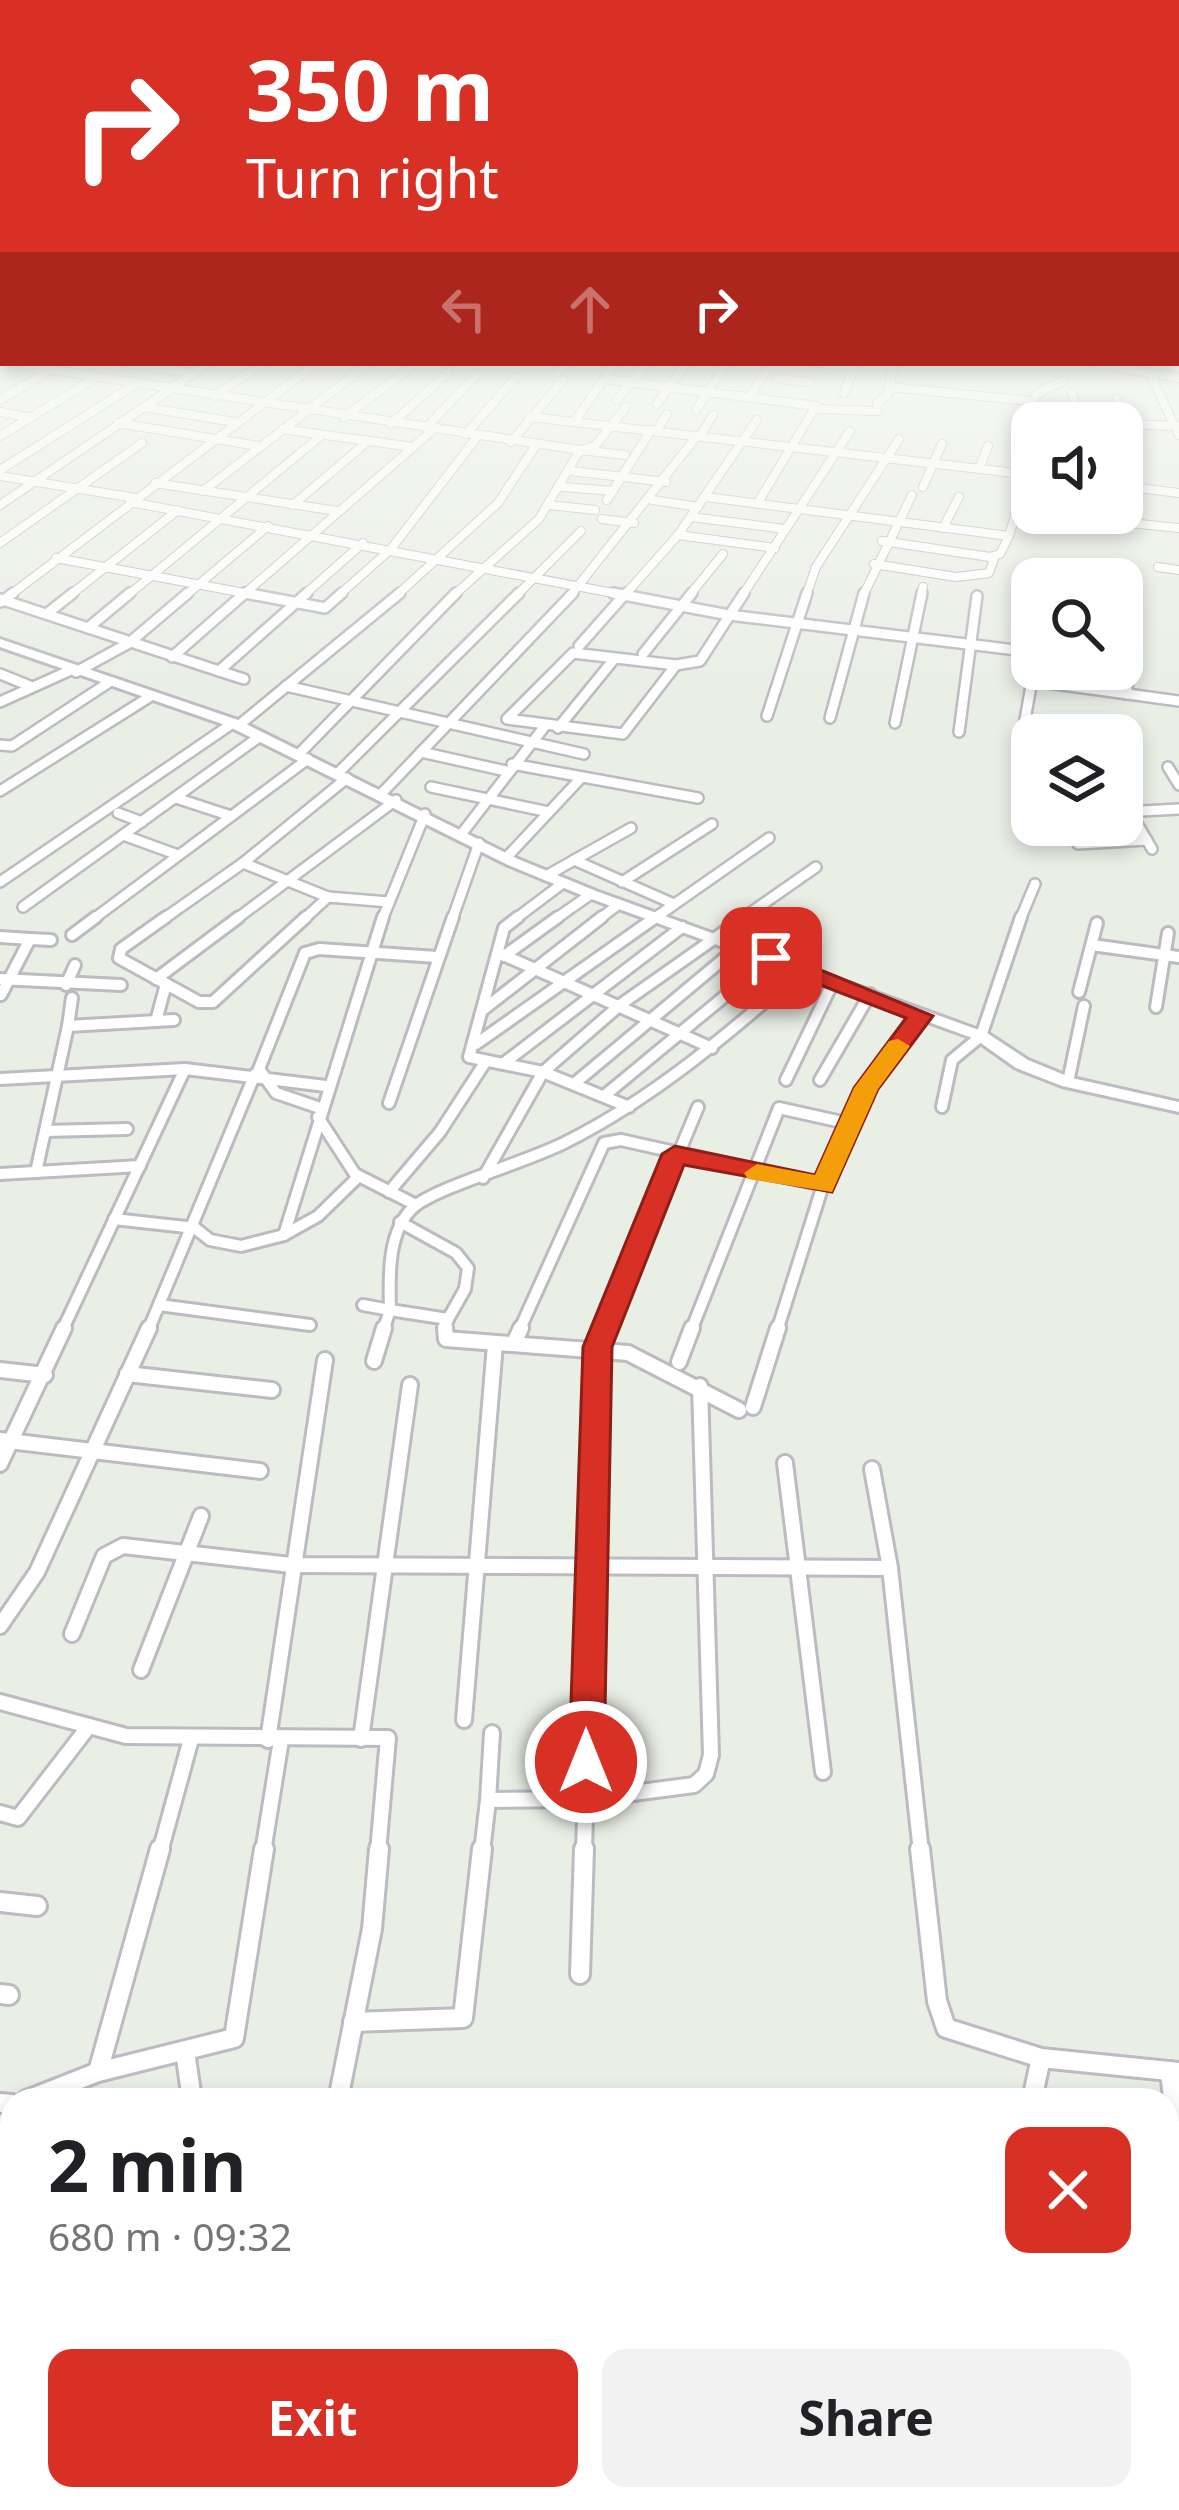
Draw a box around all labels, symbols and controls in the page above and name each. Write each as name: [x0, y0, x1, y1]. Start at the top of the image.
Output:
text: 350 m: [246, 31, 494, 146]
icon: right: [48, 48, 204, 204]
text: Turn right: [246, 140, 499, 214]
icon: left: [431, 276, 497, 342]
icon: ahead: [557, 276, 623, 342]
icon: right: [683, 276, 749, 342]
map controls: [1011, 402, 1143, 846]
button: sound: [1011, 402, 1143, 534]
button: search: [1011, 558, 1143, 690]
button: layers: [1011, 714, 1143, 846]
pin: [720, 907, 822, 1009]
icon: arrive: [738, 925, 804, 991]
position arrow: [523, 1699, 649, 1825]
text: 2 min: [48, 2115, 246, 2213]
button: close: [1005, 2127, 1131, 2253]
text: 680 m · 09:32: [48, 2209, 292, 2262]
button: Exit: [48, 2349, 578, 2487]
button: Share: [602, 2349, 1131, 2487]

